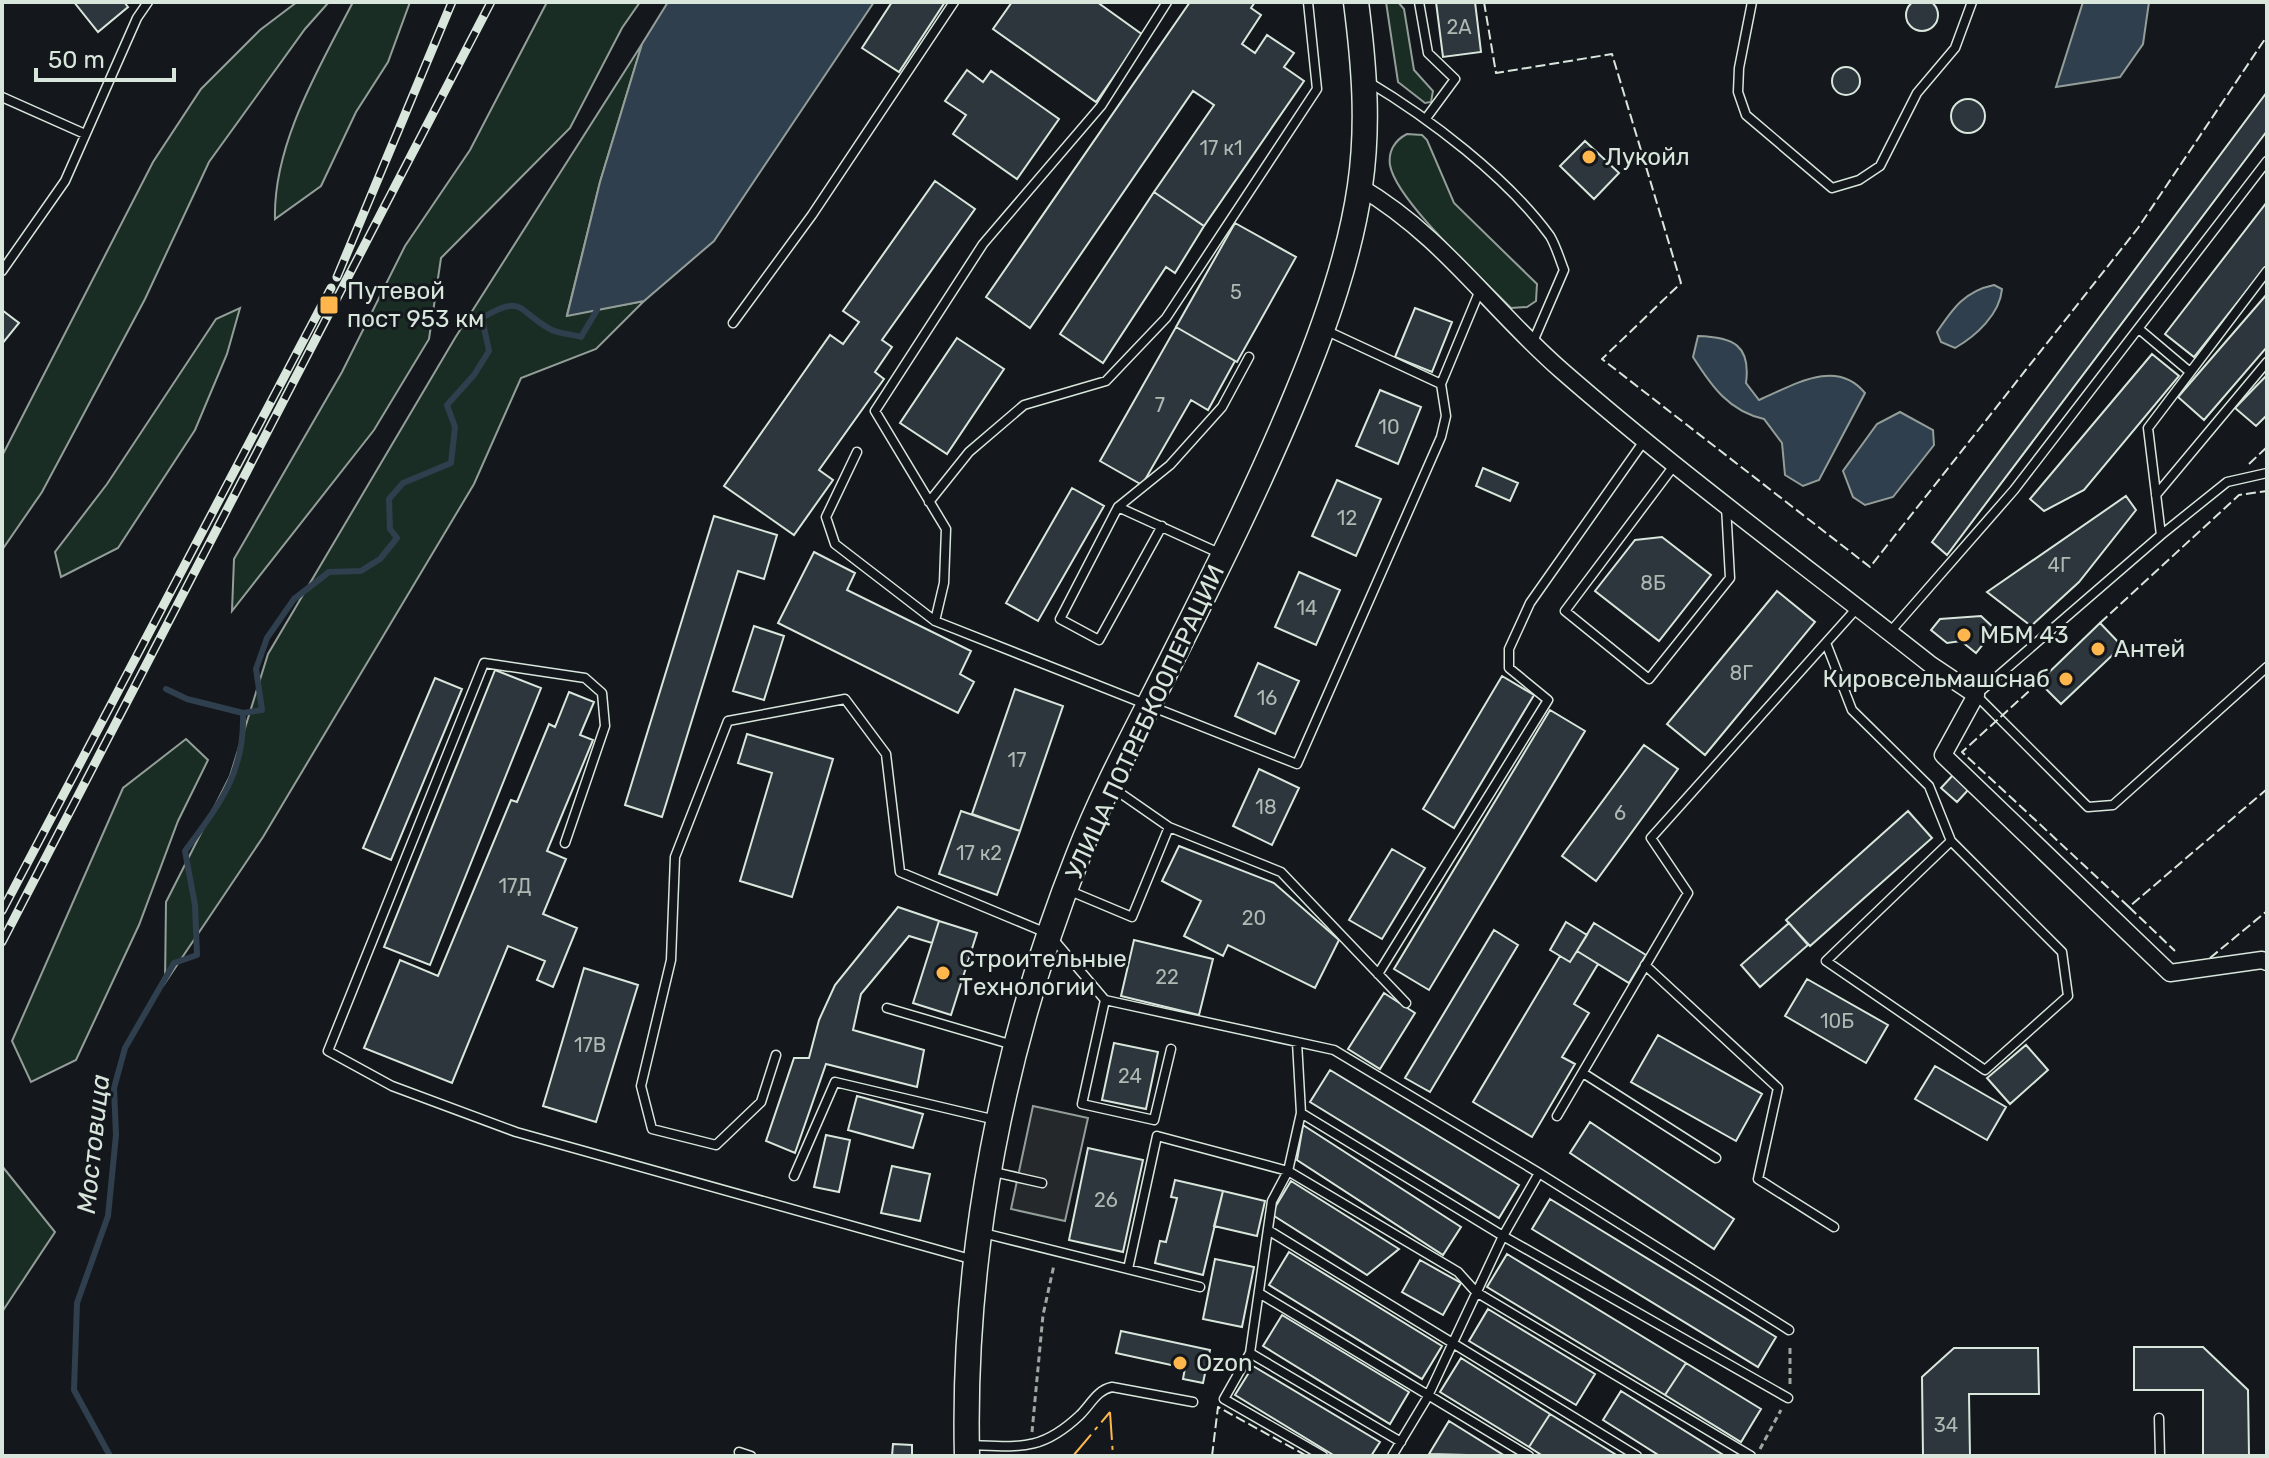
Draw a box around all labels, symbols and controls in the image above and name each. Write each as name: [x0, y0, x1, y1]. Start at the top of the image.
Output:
house number: 2А: [1446, 15, 1472, 39]
scale bar: [36, 32, 174, 82]
text: 50 m: [48, 46, 105, 74]
house number: 17 к1: [1200, 136, 1243, 160]
place label: Лукойл: [1605, 143, 1690, 171]
marker: Лукойл: [1580, 148, 1598, 166]
place label: Путевой пост 953 км: [347, 277, 484, 333]
house number: 5: [1230, 280, 1242, 304]
marker: Путевой пост 953 км: [318, 294, 340, 316]
house number: 7: [1155, 393, 1165, 417]
house number: 10: [1378, 415, 1400, 439]
house number: 12: [1337, 506, 1357, 530]
house number: 4Г: [2048, 553, 2071, 577]
street label: УЛИЦА ПОТРЕБКООПЕРАЦИИ: [1060, 560, 1230, 884]
house number: 8Б: [1640, 571, 1666, 595]
house number: 14: [1297, 596, 1317, 620]
place label: МБМ 43: [1980, 621, 2069, 649]
marker: МБМ 43: [1955, 626, 1973, 644]
place label: Антей: [2114, 635, 2185, 663]
marker: Антей: [2089, 640, 2107, 658]
house number: 8Г: [1729, 661, 1753, 685]
place label: Кировсельмашснаб: [1822, 665, 2050, 693]
marker: Кировсельмашснаб: [2057, 670, 2075, 688]
house number: 16: [1257, 686, 1277, 710]
house number: 17: [1008, 748, 1026, 772]
house number: 18: [1255, 795, 1277, 819]
house number: 6: [1614, 801, 1626, 825]
house number: 17 к2: [956, 841, 1002, 865]
house number: 17Д: [499, 874, 531, 898]
house number: 20: [1242, 906, 1266, 930]
place label: Строительные Технологии: [959, 945, 1127, 1001]
marker: Строительные Технологии: [934, 964, 952, 982]
house number: 22: [1155, 965, 1179, 989]
house number: 10Б: [1820, 1009, 1854, 1033]
house number: 17В: [574, 1033, 606, 1057]
house number: 24: [1118, 1064, 1142, 1088]
water label: Мостовица: [71, 1073, 116, 1215]
house number: 26: [1094, 1188, 1118, 1212]
place label: Ozon: [1196, 1349, 1253, 1377]
marker: Ozon: [1171, 1354, 1189, 1372]
house number: 34: [1934, 1413, 1958, 1437]

